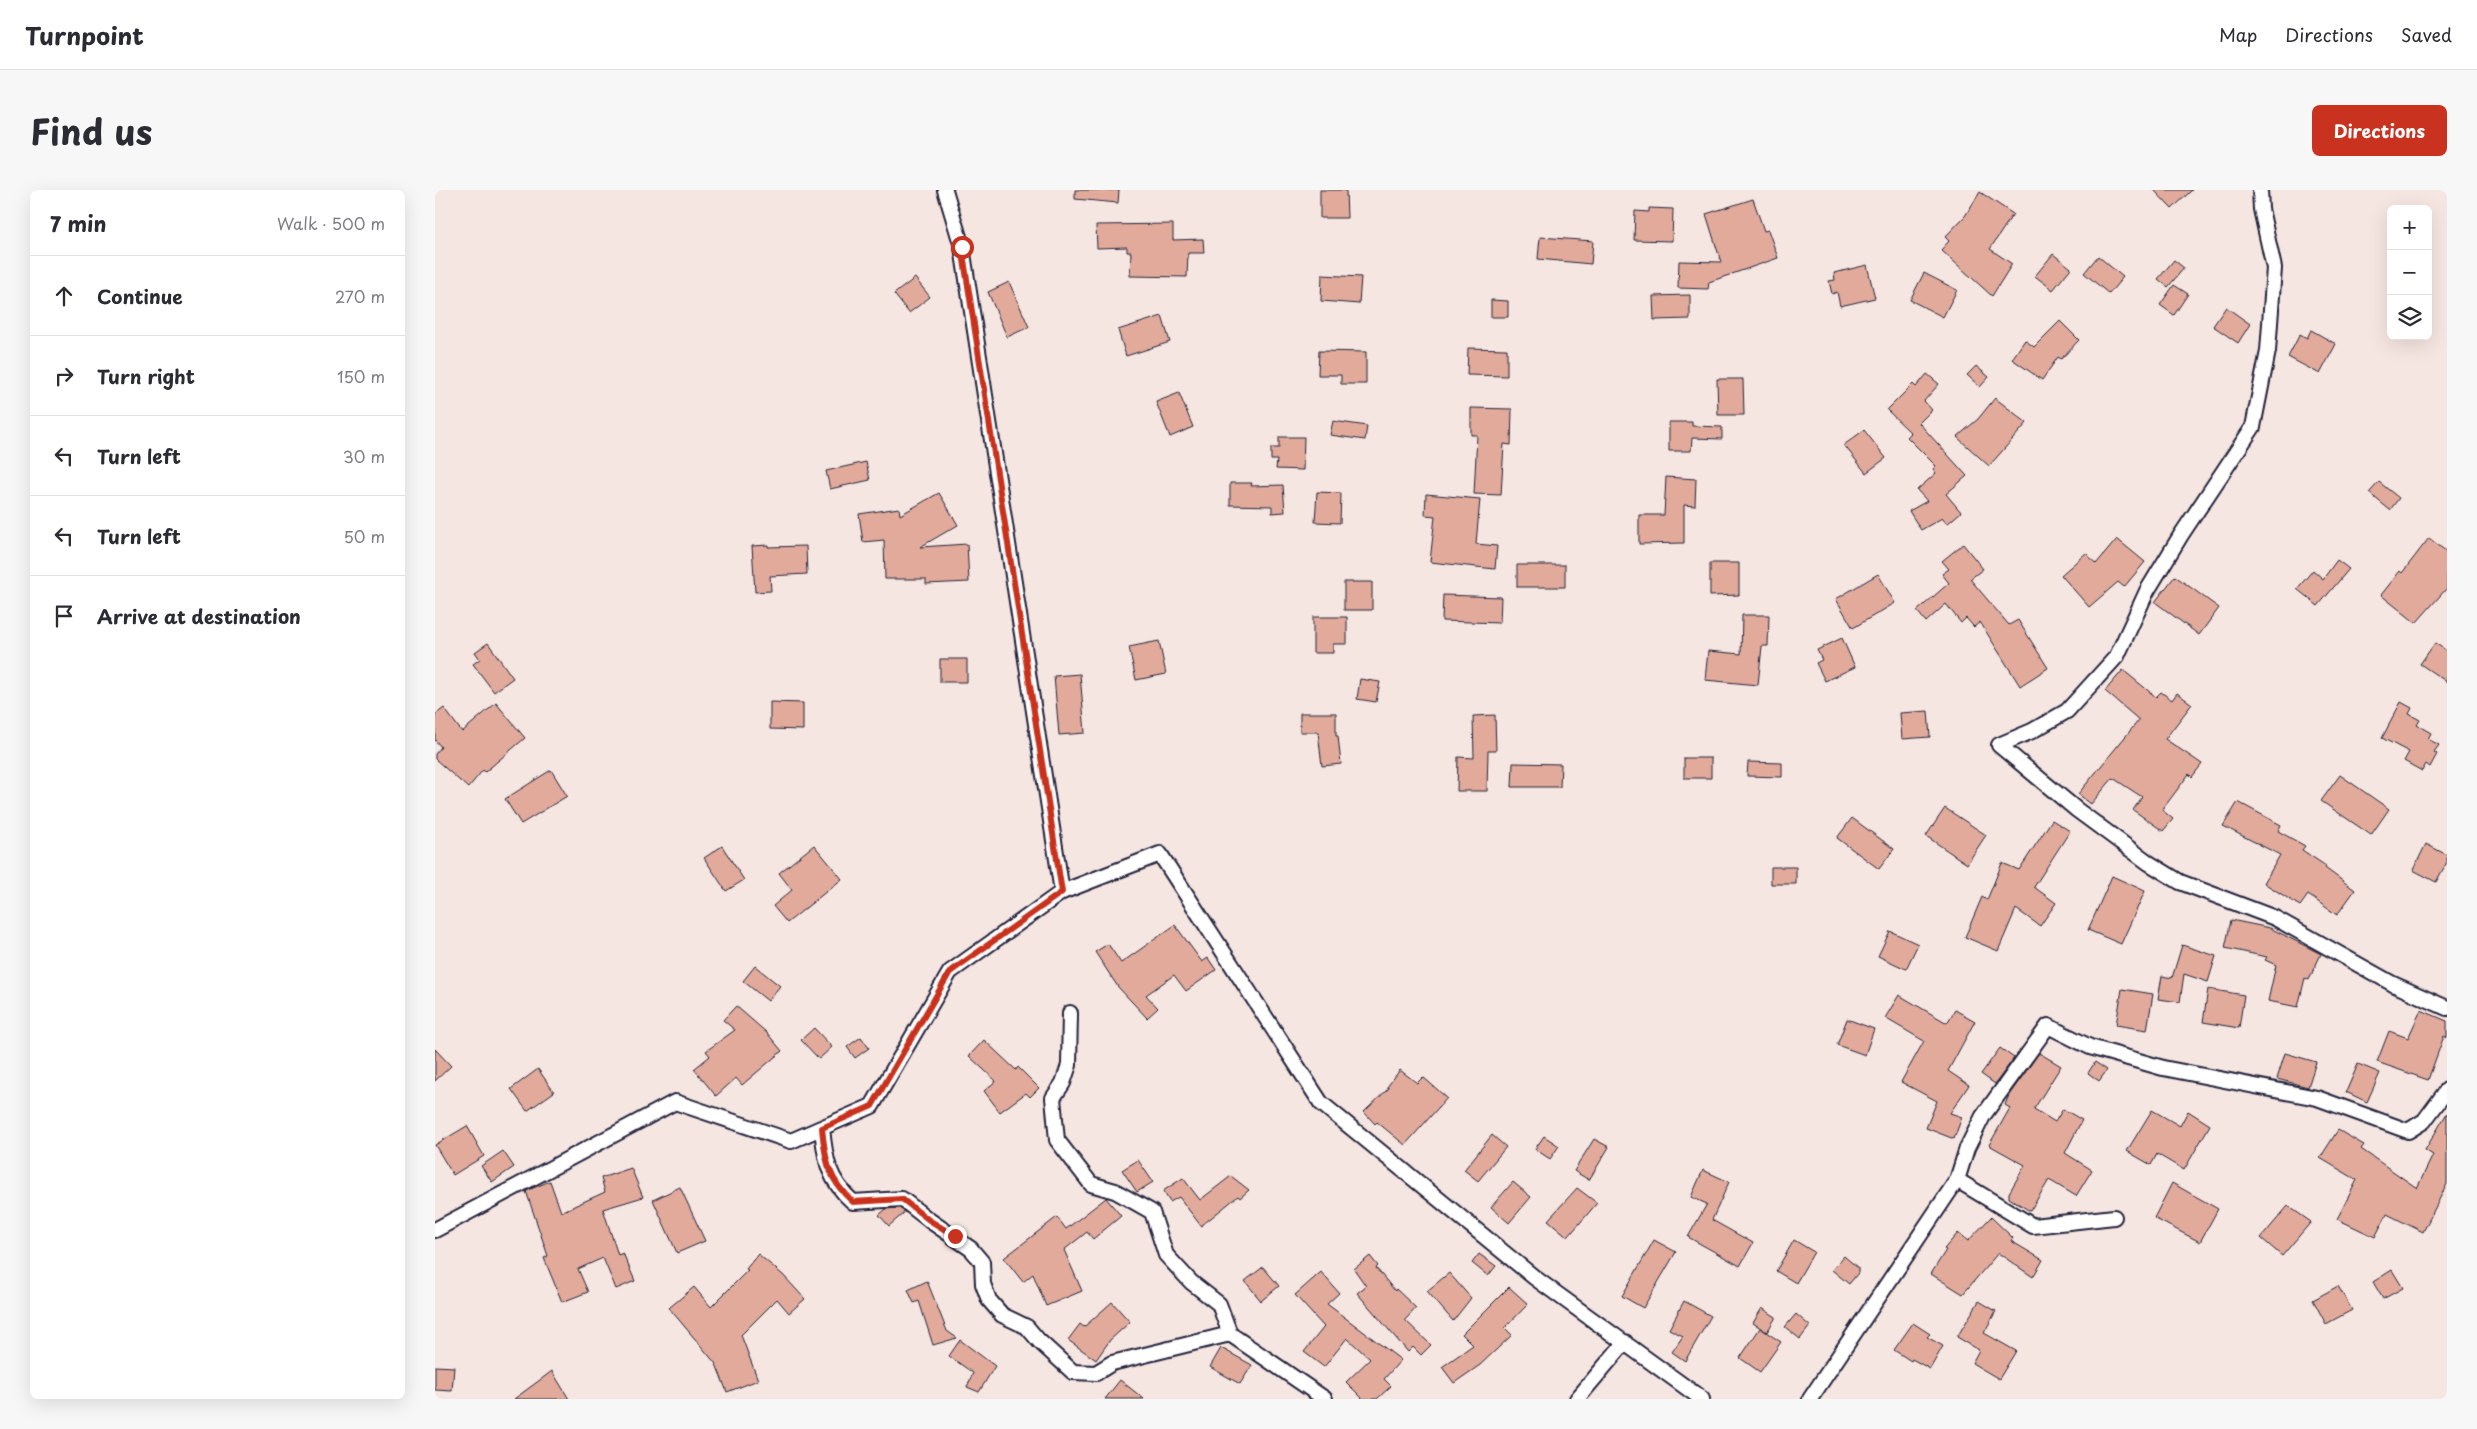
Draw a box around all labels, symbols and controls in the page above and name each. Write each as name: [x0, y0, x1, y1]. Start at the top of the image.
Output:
text: Turnpoint: [25, 17, 144, 53]
text: Map: [2219, 21, 2257, 48]
text: Directions: [2285, 21, 2373, 48]
text: Saved: [2401, 21, 2452, 48]
text: Find us: [30, 104, 152, 157]
button: Directions: [2312, 105, 2447, 156]
map controls: [2387, 205, 2432, 340]
button: +: [2387, 205, 2432, 250]
text: 7 min: [50, 207, 106, 239]
text: Walk · 500 m: [277, 211, 385, 235]
route start: [951, 236, 974, 259]
button: −: [2387, 250, 2432, 295]
icon: ahead: [50, 282, 78, 310]
text: Continue: [97, 282, 183, 310]
text: 270 m: [335, 284, 385, 308]
button: layers: [2387, 295, 2432, 340]
icon: right: [50, 362, 78, 390]
text: Turn right: [97, 362, 195, 390]
text: 150 m: [337, 364, 385, 388]
icon: left: [50, 442, 78, 470]
text: Turn left: [97, 442, 181, 470]
text: 30 m: [343, 444, 385, 468]
icon: left: [50, 522, 78, 550]
text: Turn left: [97, 522, 181, 550]
text: 50 m: [344, 524, 385, 548]
icon: arrive: [50, 602, 78, 630]
text: Arrive at destination: [97, 602, 301, 630]
route end: [944, 1225, 967, 1248]

